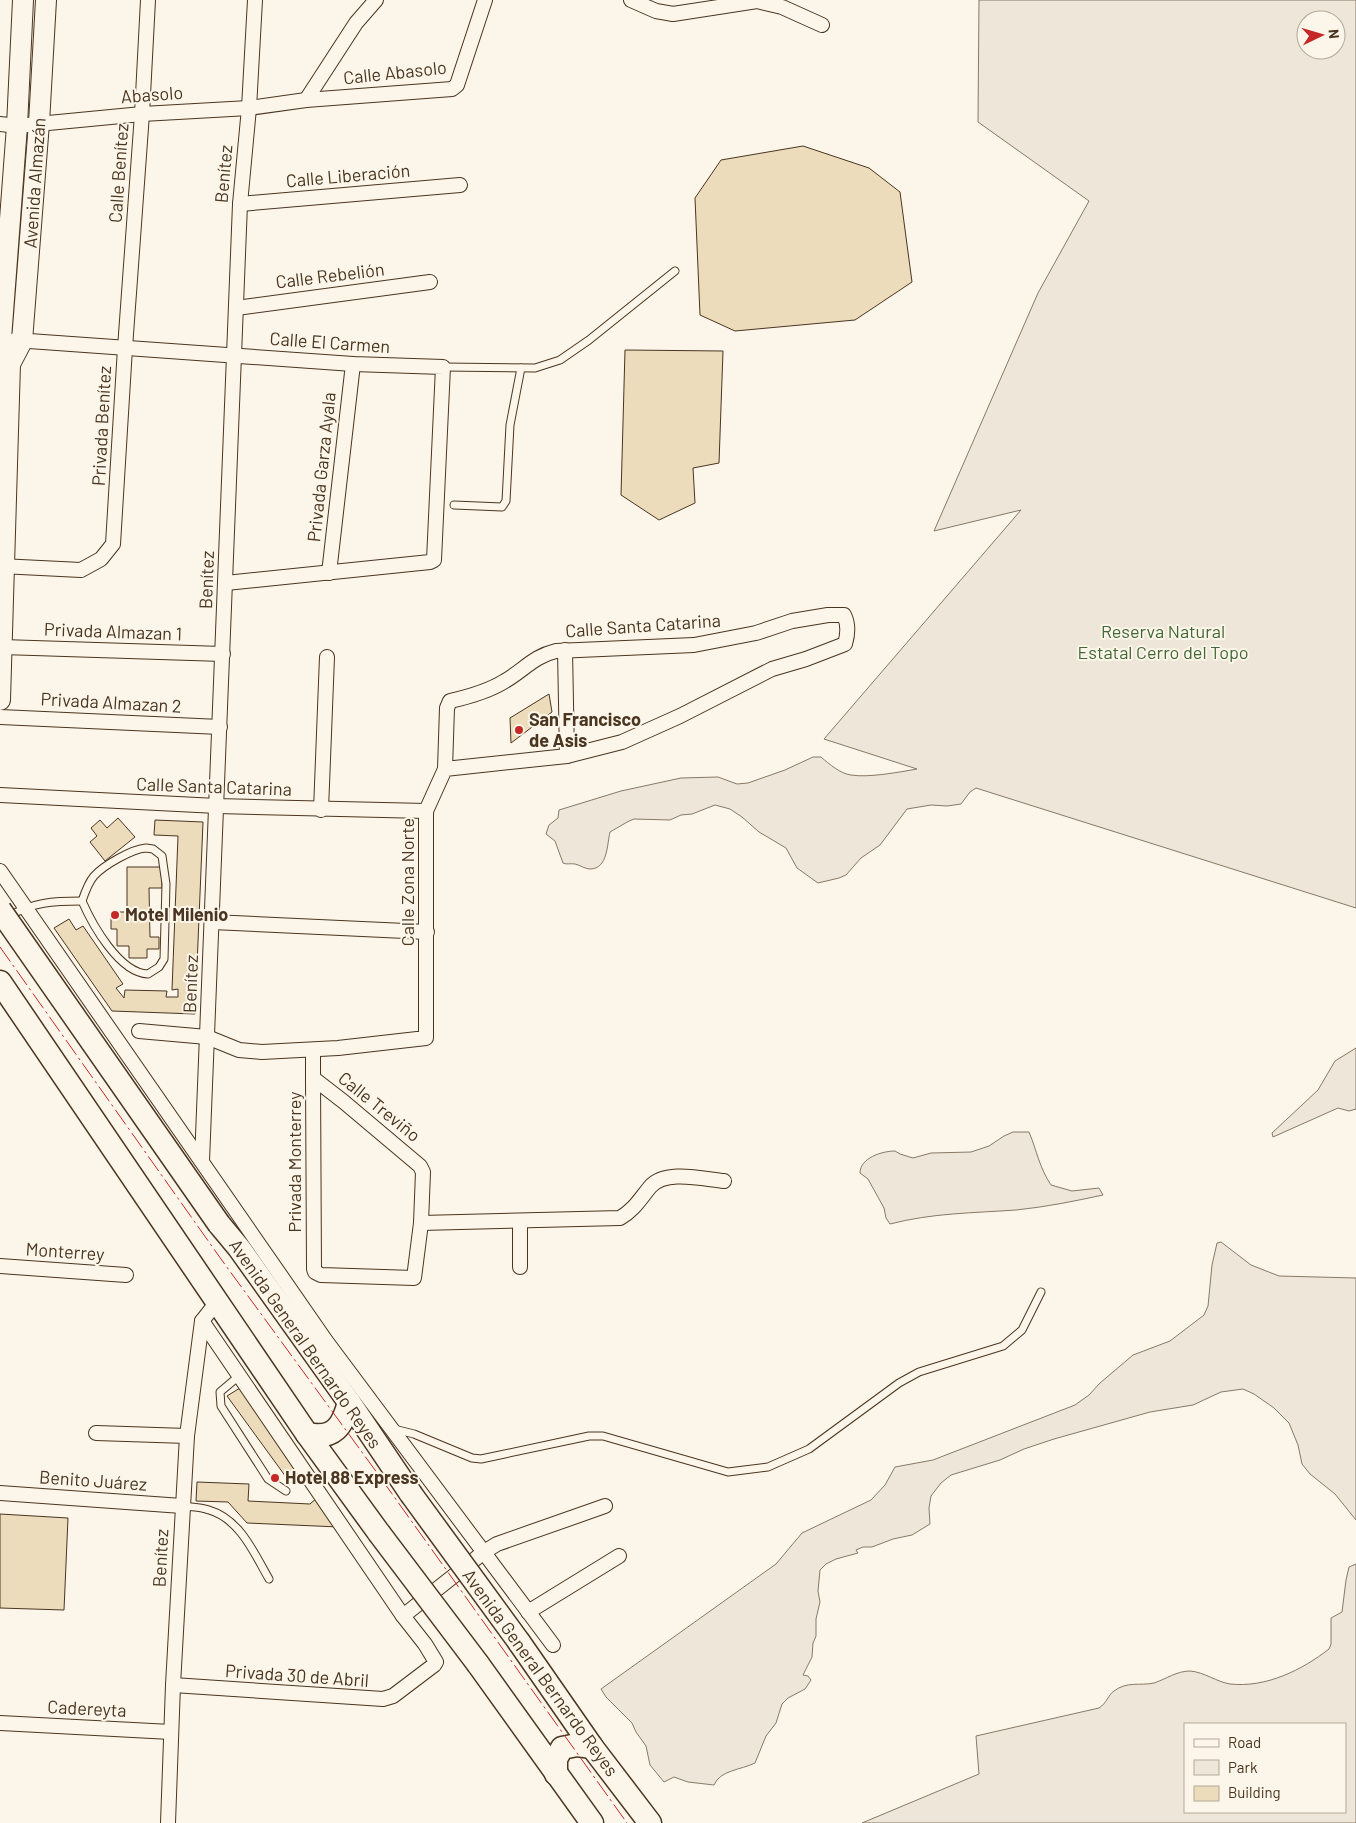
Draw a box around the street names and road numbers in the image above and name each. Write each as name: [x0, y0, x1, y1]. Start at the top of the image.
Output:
street label: Calle Abasolo: [342, 56, 448, 88]
street label: Abasolo: [120, 81, 184, 107]
street label: Avenida Almazán: [18, 117, 50, 249]
street label: Calle Benítez: [104, 122, 132, 223]
street label: Benítez: [210, 144, 237, 204]
street label: Calle Liberación: [285, 159, 411, 191]
street label: Calle Rebelión: [274, 257, 386, 293]
street label: Calle El Carmen: [269, 327, 391, 357]
street label: Privada Benítez: [87, 365, 115, 487]
street label: Privada Garza Ayala: [302, 391, 340, 543]
street label: Benítez: [194, 550, 218, 609]
street label: Calle Santa Catarina: [564, 609, 721, 641]
street label: Privada Almazan 1: [44, 618, 182, 644]
street label: Privada Almazan 2: [40, 687, 182, 717]
street label: Calle Santa Catarina: [136, 772, 292, 800]
street label: Calle Zona Norte: [396, 818, 418, 946]
street label: Benítez: [178, 954, 202, 1013]
street label: Calle Treviño: [334, 1066, 425, 1146]
street label: Privada Monterrey: [283, 1092, 305, 1232]
street label: Avenida General Bernardo Reyes: [225, 1234, 387, 1452]
street label: Monterrey: [25, 1237, 105, 1265]
street label: Benito Juárez: [38, 1465, 148, 1495]
street label: Benítez: [147, 1528, 173, 1588]
street label: Avenida General Bernardo Reyes: [458, 1564, 623, 1780]
street label: Privada 30 de Abril: [224, 1659, 370, 1691]
street label: Cadereyta: [47, 1695, 127, 1721]

